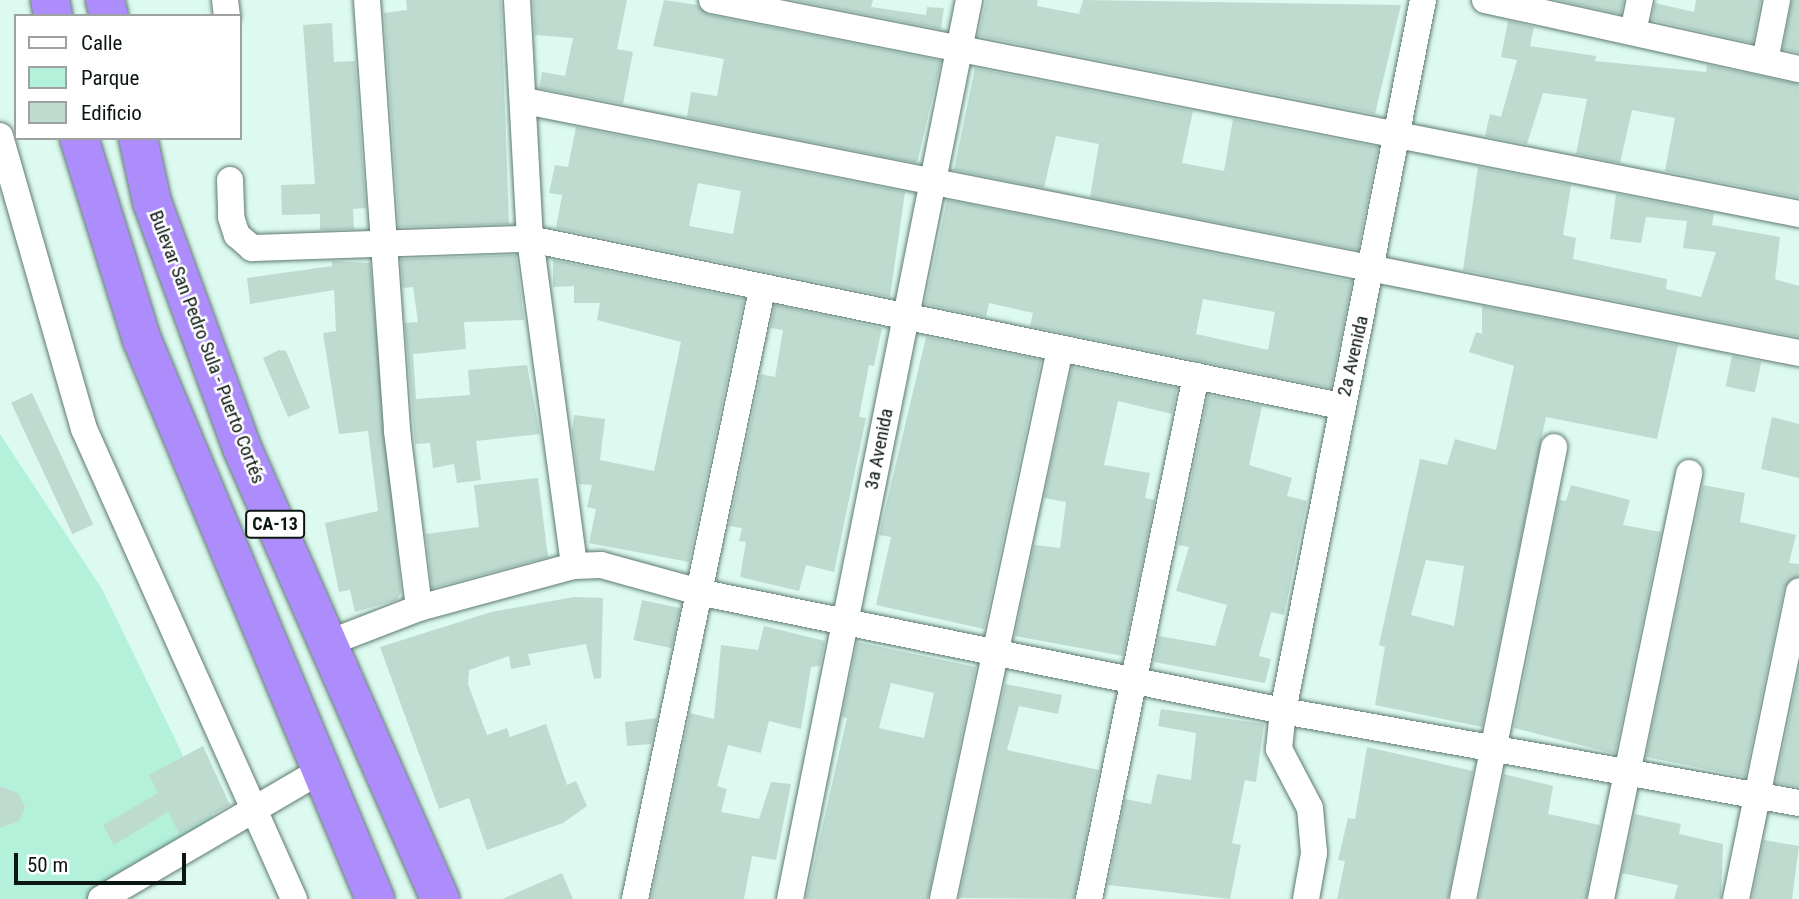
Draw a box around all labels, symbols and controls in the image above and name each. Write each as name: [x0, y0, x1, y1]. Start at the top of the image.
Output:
legend: [14, 14, 242, 140]
text: Calle: [81, 31, 122, 55]
text: Parque: [81, 66, 139, 90]
text: Edificio: [81, 101, 142, 125]
street label: Bulevar San Pedro Sula - Puerto Cortés: [144, 207, 270, 487]
street label: 2a Avenida: [1333, 313, 1373, 399]
street label: 3a Avenida: [860, 406, 898, 492]
road number: CA-13: [244, 510, 306, 538]
scale bar: [18, 839, 189, 883]
text: 50 m: [27, 853, 68, 877]

